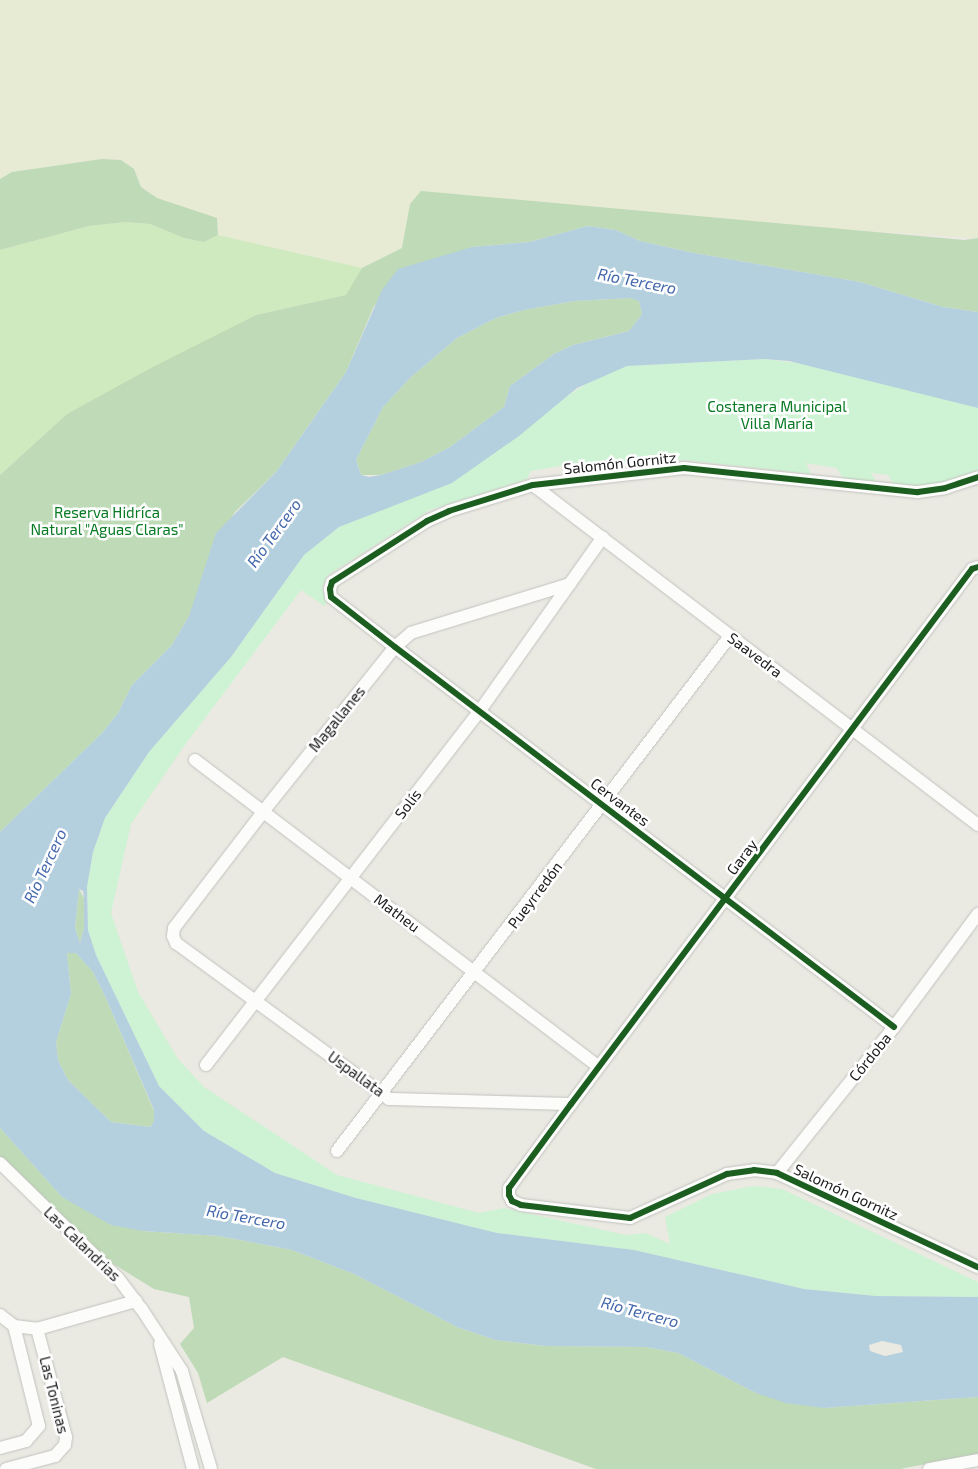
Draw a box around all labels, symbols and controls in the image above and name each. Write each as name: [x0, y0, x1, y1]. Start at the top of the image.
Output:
water label: Río Tercero: [596, 264, 678, 298]
park label: Costanera Municipal Villa María: [707, 397, 847, 432]
street label: Salomón Gornitz: [563, 448, 677, 478]
water label: Río Tercero: [243, 495, 305, 571]
park label: Reserva Hidríca Natural "Aguas Claras": [30, 503, 184, 538]
street label: Saavedra: [724, 629, 786, 681]
street label: Magallanes: [305, 682, 369, 756]
street label: Cervantes: [587, 774, 653, 830]
street label: Solís: [391, 786, 425, 822]
water label: Río Tercero: [19, 826, 71, 906]
street label: Garay: [723, 836, 761, 878]
street label: Pueyrredón: [504, 858, 566, 932]
street label: Matheu: [371, 890, 423, 936]
street label: Córdoba: [845, 1029, 895, 1085]
street label: Uspallata: [324, 1047, 388, 1101]
street label: Salomón Gornitz: [791, 1160, 901, 1224]
water label: Río Tercero: [205, 1201, 287, 1233]
street label: Las Calandrias: [40, 1203, 124, 1285]
water label: Río Tercero: [599, 1292, 681, 1332]
street label: Las Toninas: [36, 1354, 72, 1436]

